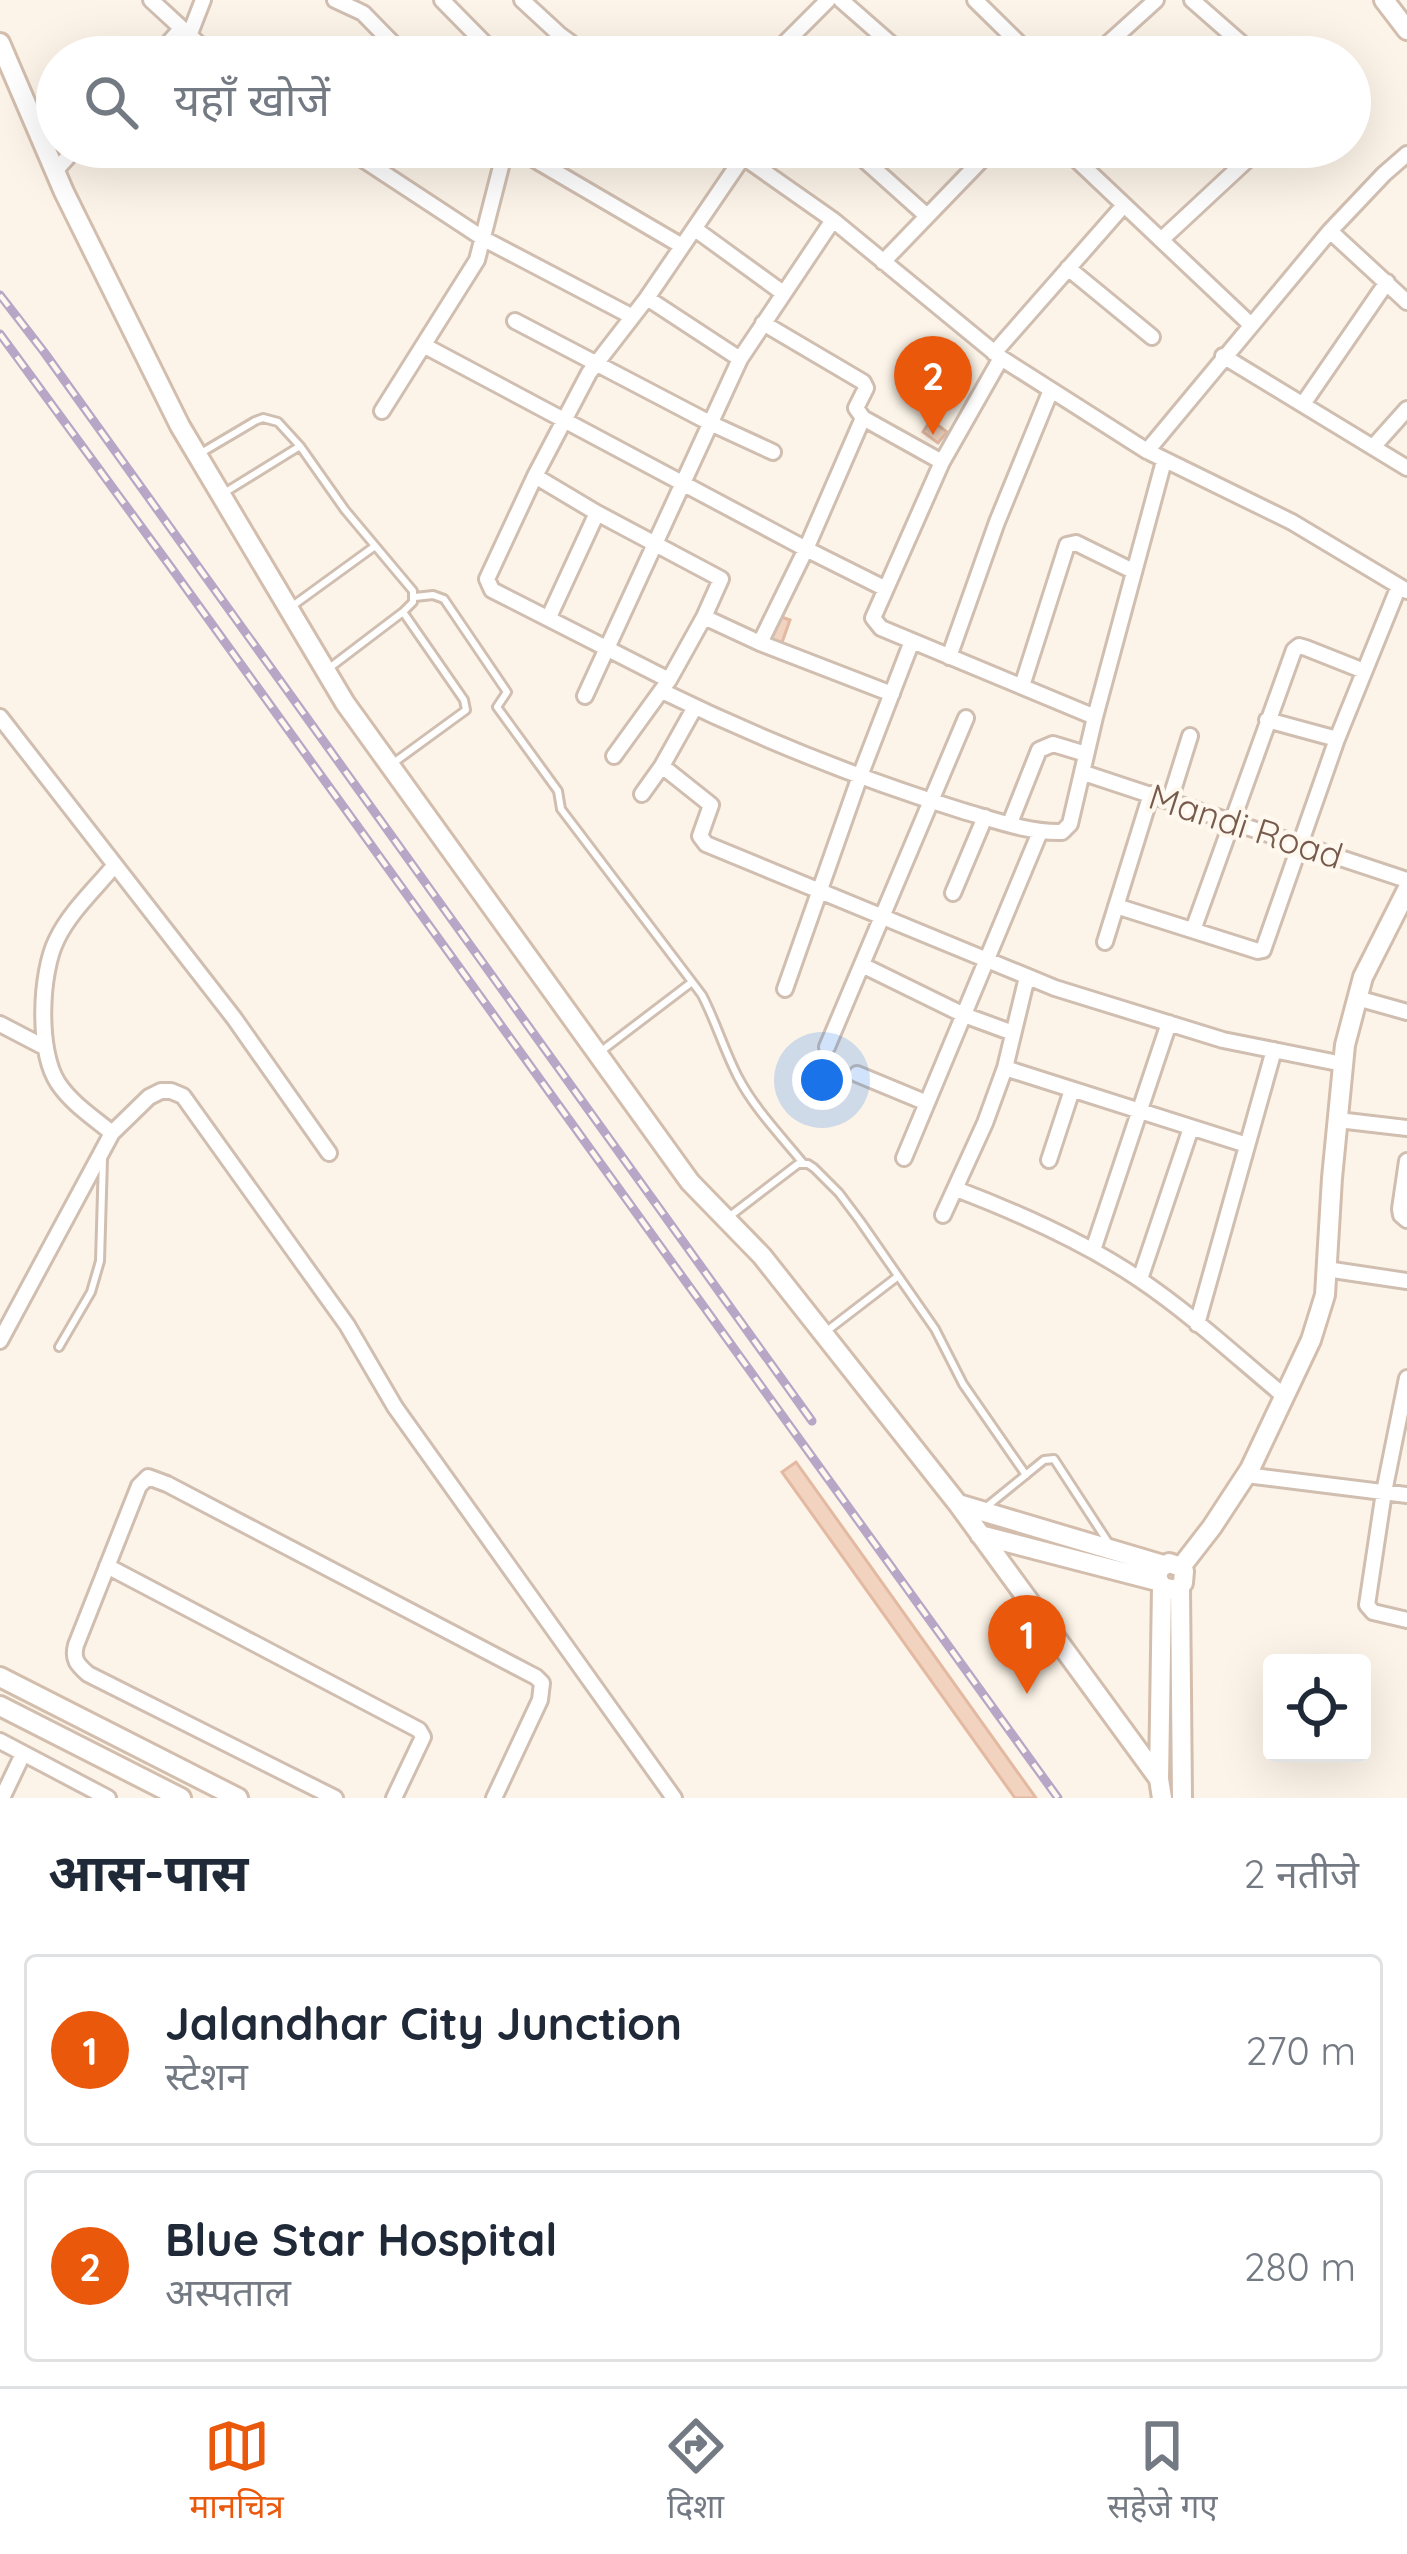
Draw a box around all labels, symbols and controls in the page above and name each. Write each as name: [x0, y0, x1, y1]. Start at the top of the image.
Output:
search box: [36, 36, 1371, 168]
icon: search: [78, 69, 144, 135]
text: यहाँ खोजें: [174, 71, 330, 127]
pin: 2: [894, 336, 972, 435]
street label: Mandi Road: [1144, 773, 1349, 878]
your location: [792, 1050, 852, 1110]
pin: 1: [988, 1595, 1066, 1694]
map controls: [1263, 1654, 1371, 1762]
button: locate: [1263, 1654, 1371, 1762]
text: आस-पास: [48, 1840, 248, 1904]
text: 2 नतीजे: [1244, 1849, 1359, 1898]
text: Jalandhar City Junction: [165, 1995, 682, 2051]
text: 1: [82, 2026, 98, 2075]
text: 270 m: [1246, 2026, 1356, 2075]
text: स्टेशन: [165, 2051, 248, 2100]
text: Blue Star Hospital: [165, 2211, 557, 2267]
text: 2: [79, 2242, 101, 2291]
text: 280 m: [1244, 2242, 1356, 2291]
text: अस्पताल: [165, 2267, 291, 2316]
tab: मानचित्र: [189, 2413, 284, 2531]
tab: दिशा: [663, 2413, 729, 2531]
tab: सहेजे गए: [1107, 2413, 1218, 2531]

